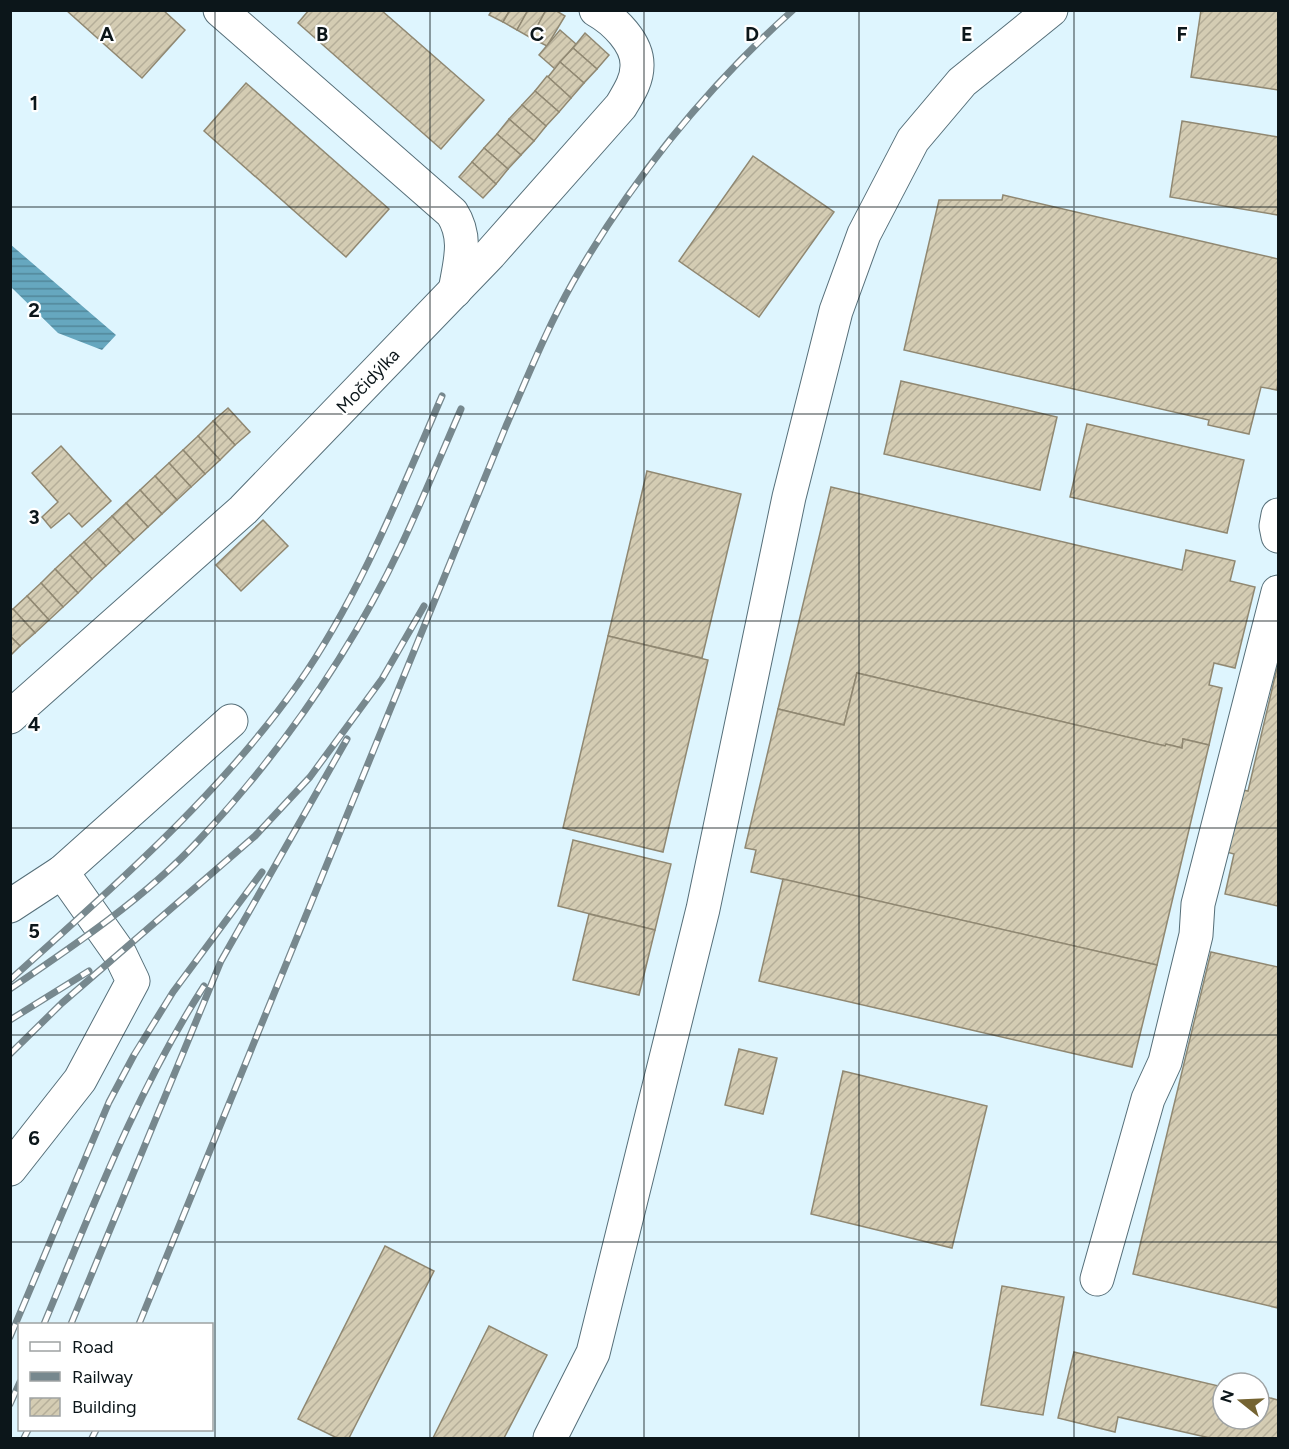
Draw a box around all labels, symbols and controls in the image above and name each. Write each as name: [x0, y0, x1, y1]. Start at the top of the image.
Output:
text: A: [100, 22, 115, 46]
text: B: [316, 22, 328, 46]
text: C: [530, 22, 544, 46]
text: D: [745, 22, 759, 46]
text: E: [961, 22, 973, 46]
text: F: [1176, 22, 1188, 46]
text: 1: [30, 91, 38, 115]
text: 2: [28, 298, 40, 322]
street label: Močidýlka: [332, 344, 404, 418]
text: 3: [28, 505, 40, 529]
text: 4: [28, 712, 41, 736]
text: 5: [28, 919, 40, 943]
text: 6: [28, 1126, 40, 1150]
legend: [18, 1323, 213, 1431]
text: Road: [72, 1336, 113, 1358]
text: Railway: [72, 1366, 134, 1388]
north arrow: [1211, 1371, 1271, 1431]
text: N: [1216, 1388, 1238, 1405]
text: Building: [72, 1396, 137, 1418]

